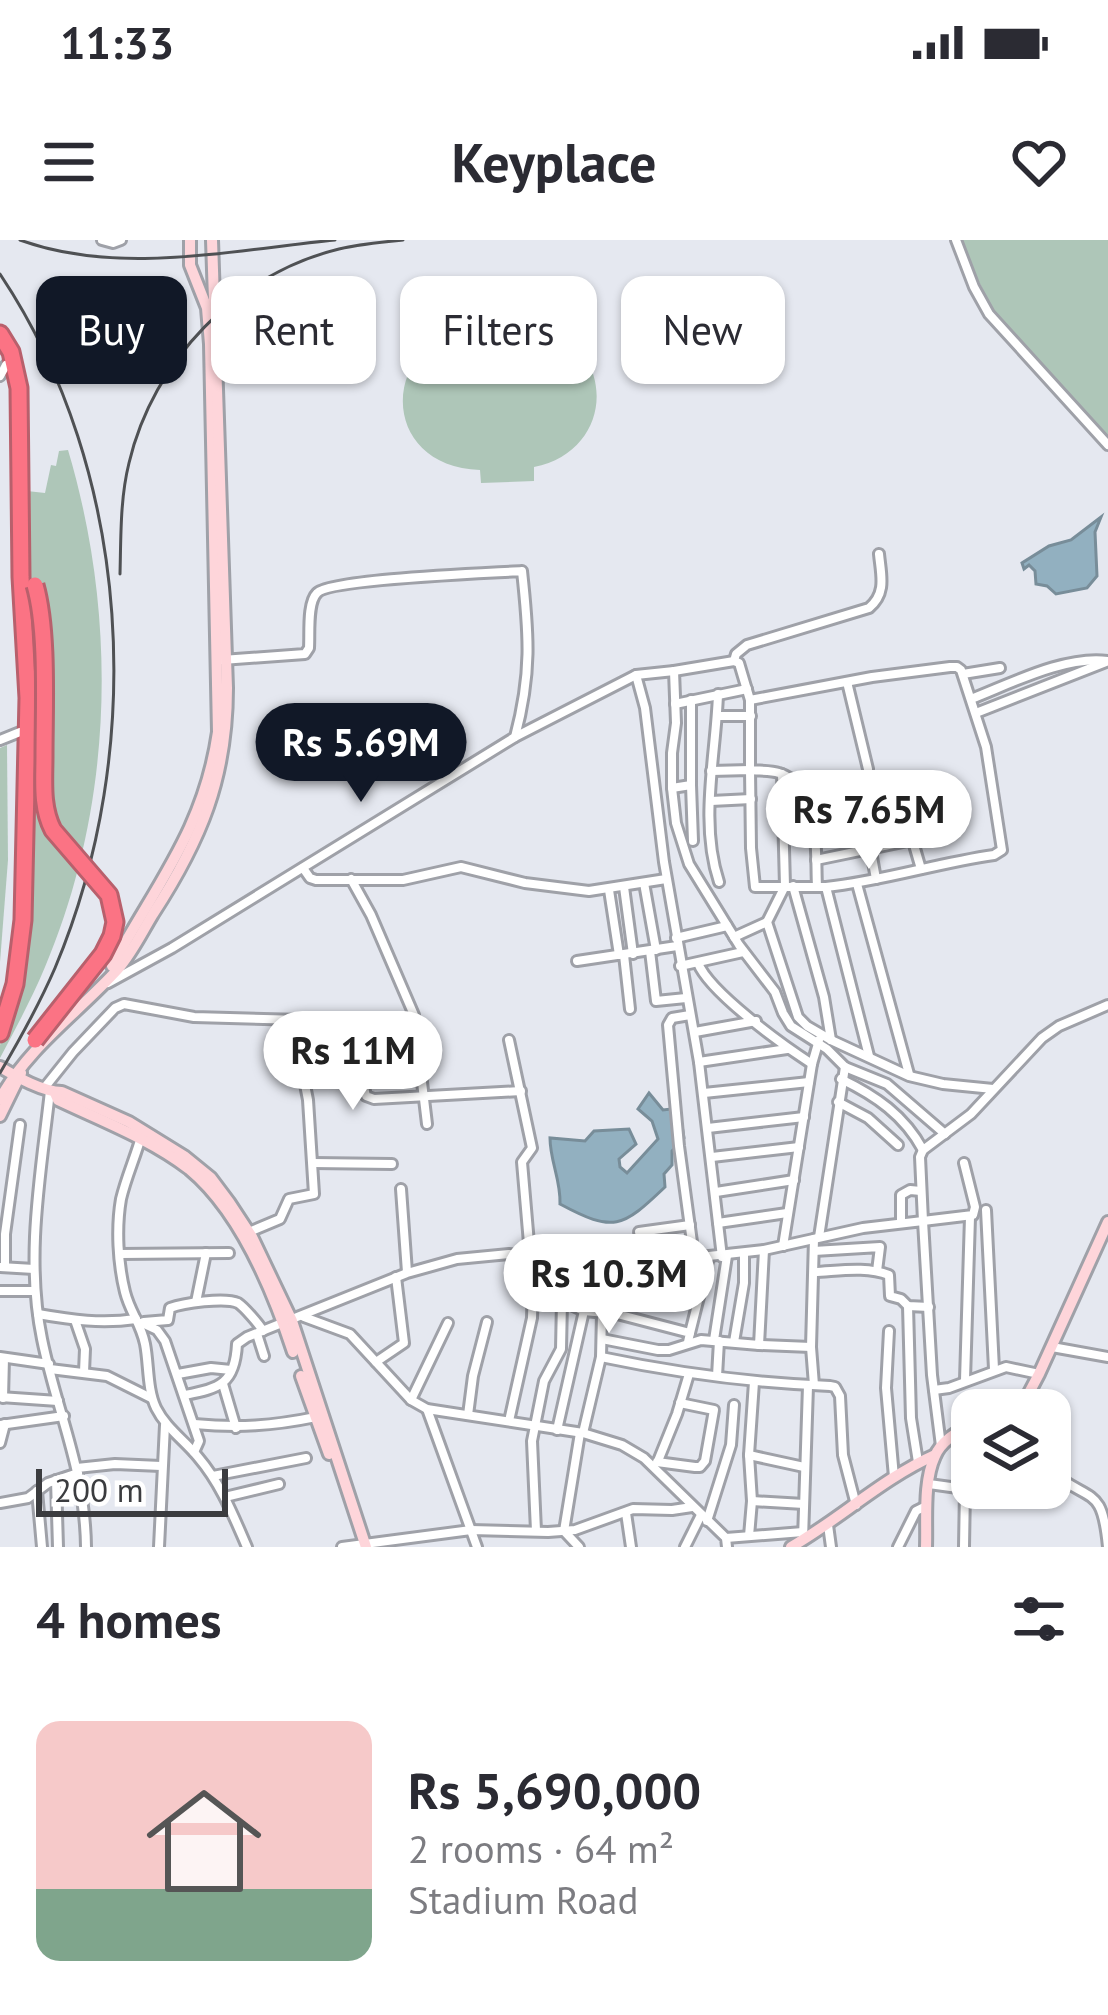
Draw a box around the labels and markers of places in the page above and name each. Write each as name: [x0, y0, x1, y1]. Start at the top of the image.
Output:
pin: Rs 5.69M: [237, 703, 485, 805]
pin: Rs 7.65M: [745, 770, 993, 872]
pin: Rs 11M: [255, 1011, 451, 1113]
pin: Rs 10.3M: [485, 1234, 733, 1336]

